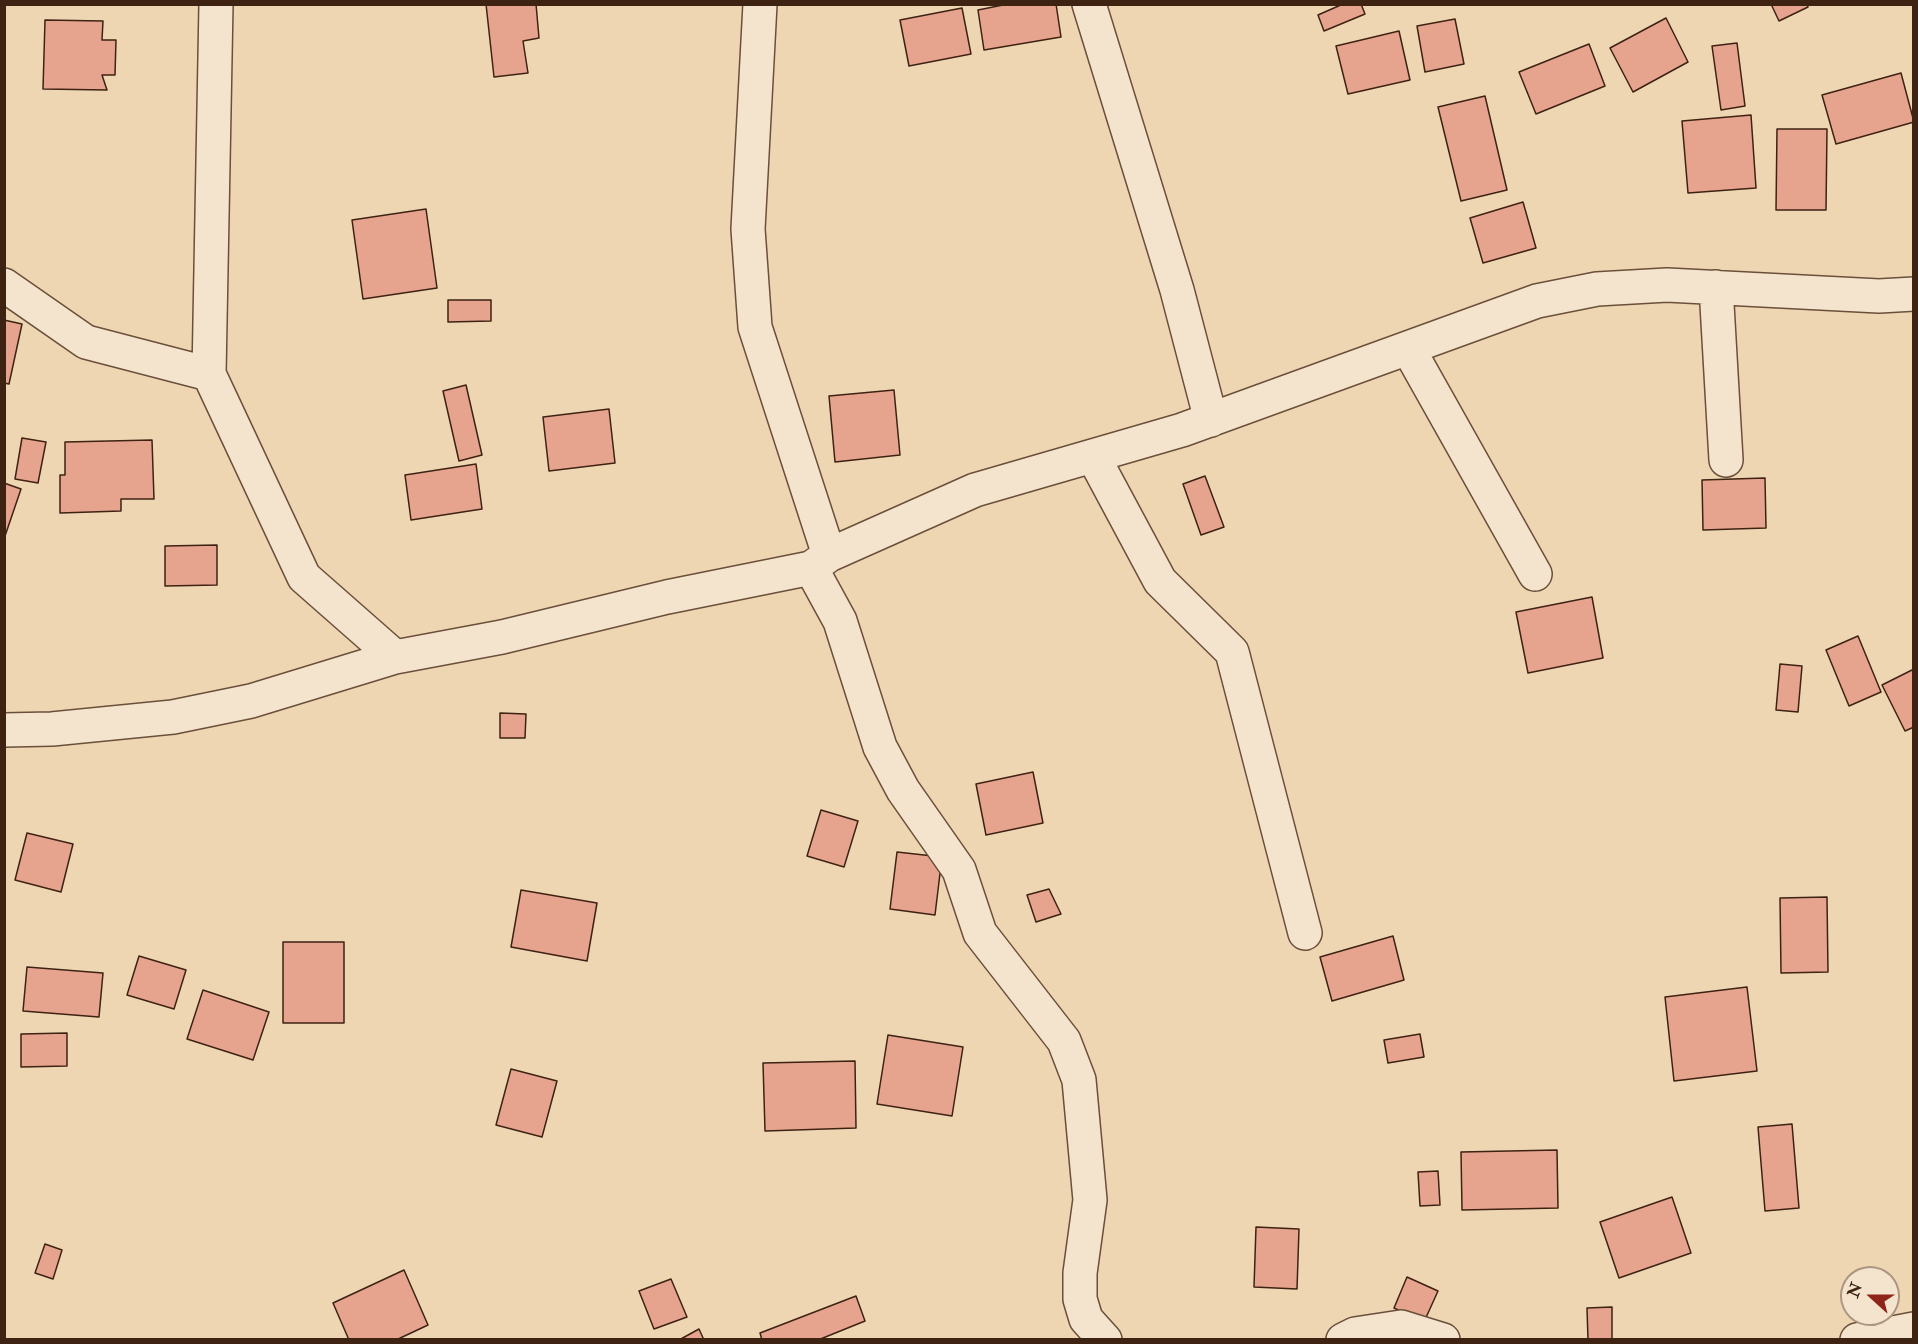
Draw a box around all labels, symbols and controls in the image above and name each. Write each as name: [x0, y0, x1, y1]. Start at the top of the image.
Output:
north arrow: [1840, 1266, 1900, 1326]
text: N: [1843, 1280, 1867, 1301]

